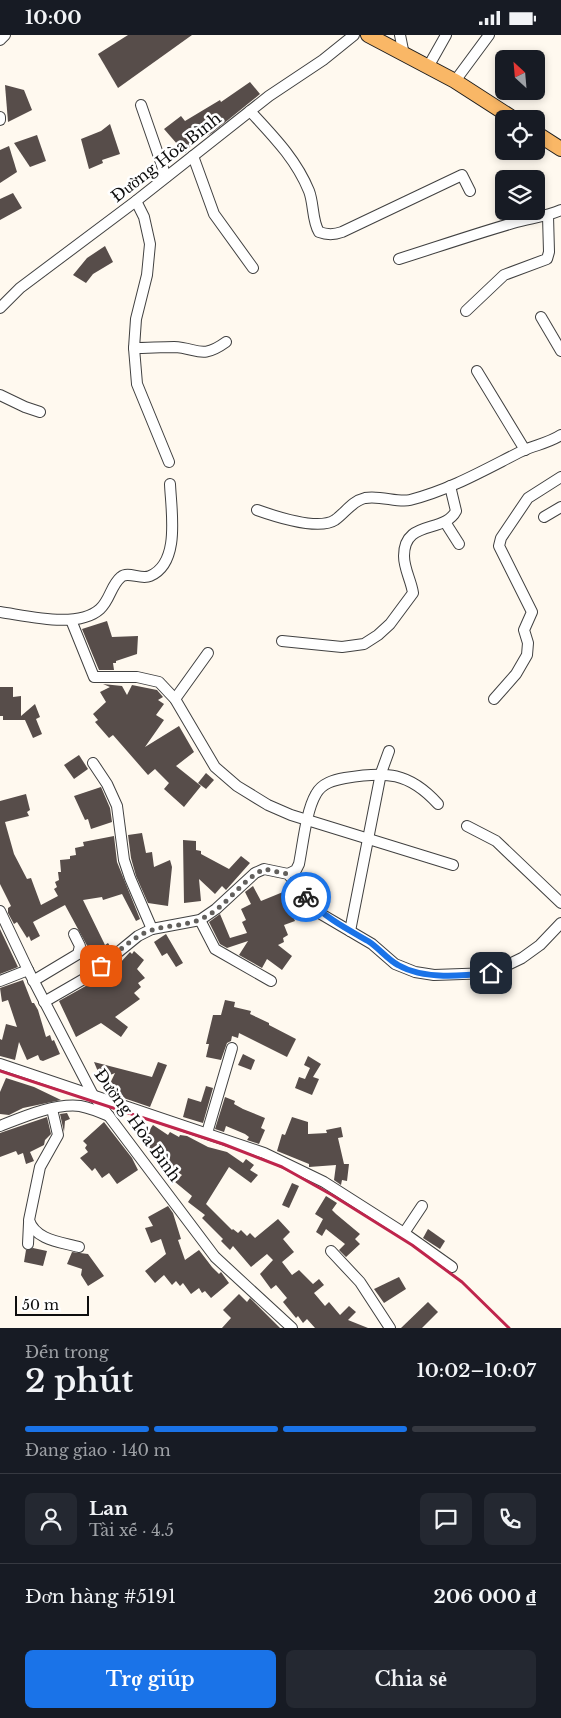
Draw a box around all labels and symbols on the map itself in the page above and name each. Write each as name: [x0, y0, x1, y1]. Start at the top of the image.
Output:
north arrow: [495, 50, 545, 100]
street label: Đường Hòa Bình: [107, 108, 225, 206]
courier: [281, 872, 331, 922]
pin: [80, 945, 122, 987]
pin: [470, 952, 512, 994]
street label: Đường Hòa Bình: [90, 1065, 186, 1185]
scale bar: [15, 1293, 89, 1316]

